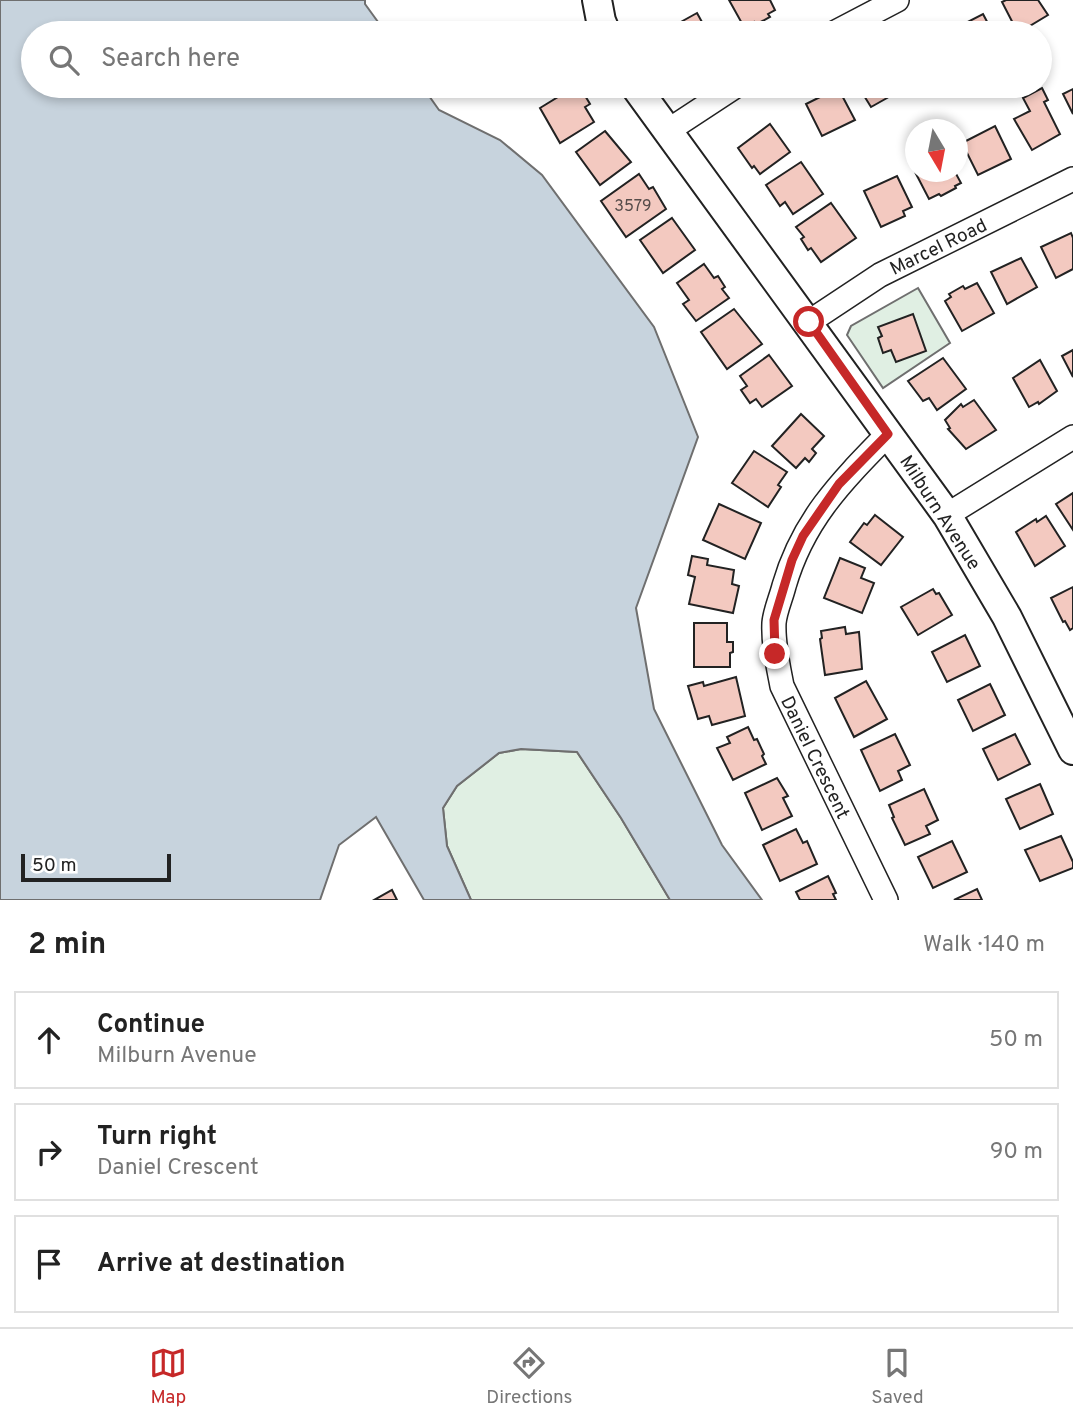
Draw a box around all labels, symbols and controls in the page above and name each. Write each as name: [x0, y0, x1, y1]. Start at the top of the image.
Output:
search box: [21, 21, 1052, 98]
icon: search: [45, 41, 83, 79]
text: Search here: [101, 43, 240, 76]
north arrow: [905, 119, 968, 182]
house number: 3579: [614, 197, 652, 217]
street label: Marcel Road: [886, 214, 991, 282]
route start: [793, 306, 824, 337]
street label: Milburn Avenue: [893, 451, 985, 575]
route end: [759, 638, 790, 669]
street label: Daniel Crescent: [774, 693, 854, 823]
scale bar: [21, 851, 172, 883]
text: 50 m: [32, 854, 77, 878]
text: 2 min: [28, 927, 106, 964]
text: Walk · 140 m: [923, 931, 1045, 960]
text: Continue: [97, 1009, 205, 1042]
icon: ahead: [30, 1021, 68, 1059]
text: 50 m: [989, 1026, 1043, 1055]
text: Milburn Avenue: [97, 1042, 257, 1071]
text: Turn right: [97, 1121, 217, 1154]
icon: right: [30, 1133, 68, 1171]
text: 90 m: [990, 1138, 1043, 1167]
text: Daniel Crescent: [97, 1154, 259, 1183]
icon: arrive: [30, 1245, 68, 1283]
text: Arrive at destination: [97, 1248, 345, 1281]
tab: Map: [149, 1344, 187, 1410]
tab: Directions: [486, 1344, 573, 1410]
tab: Saved: [871, 1344, 924, 1410]

